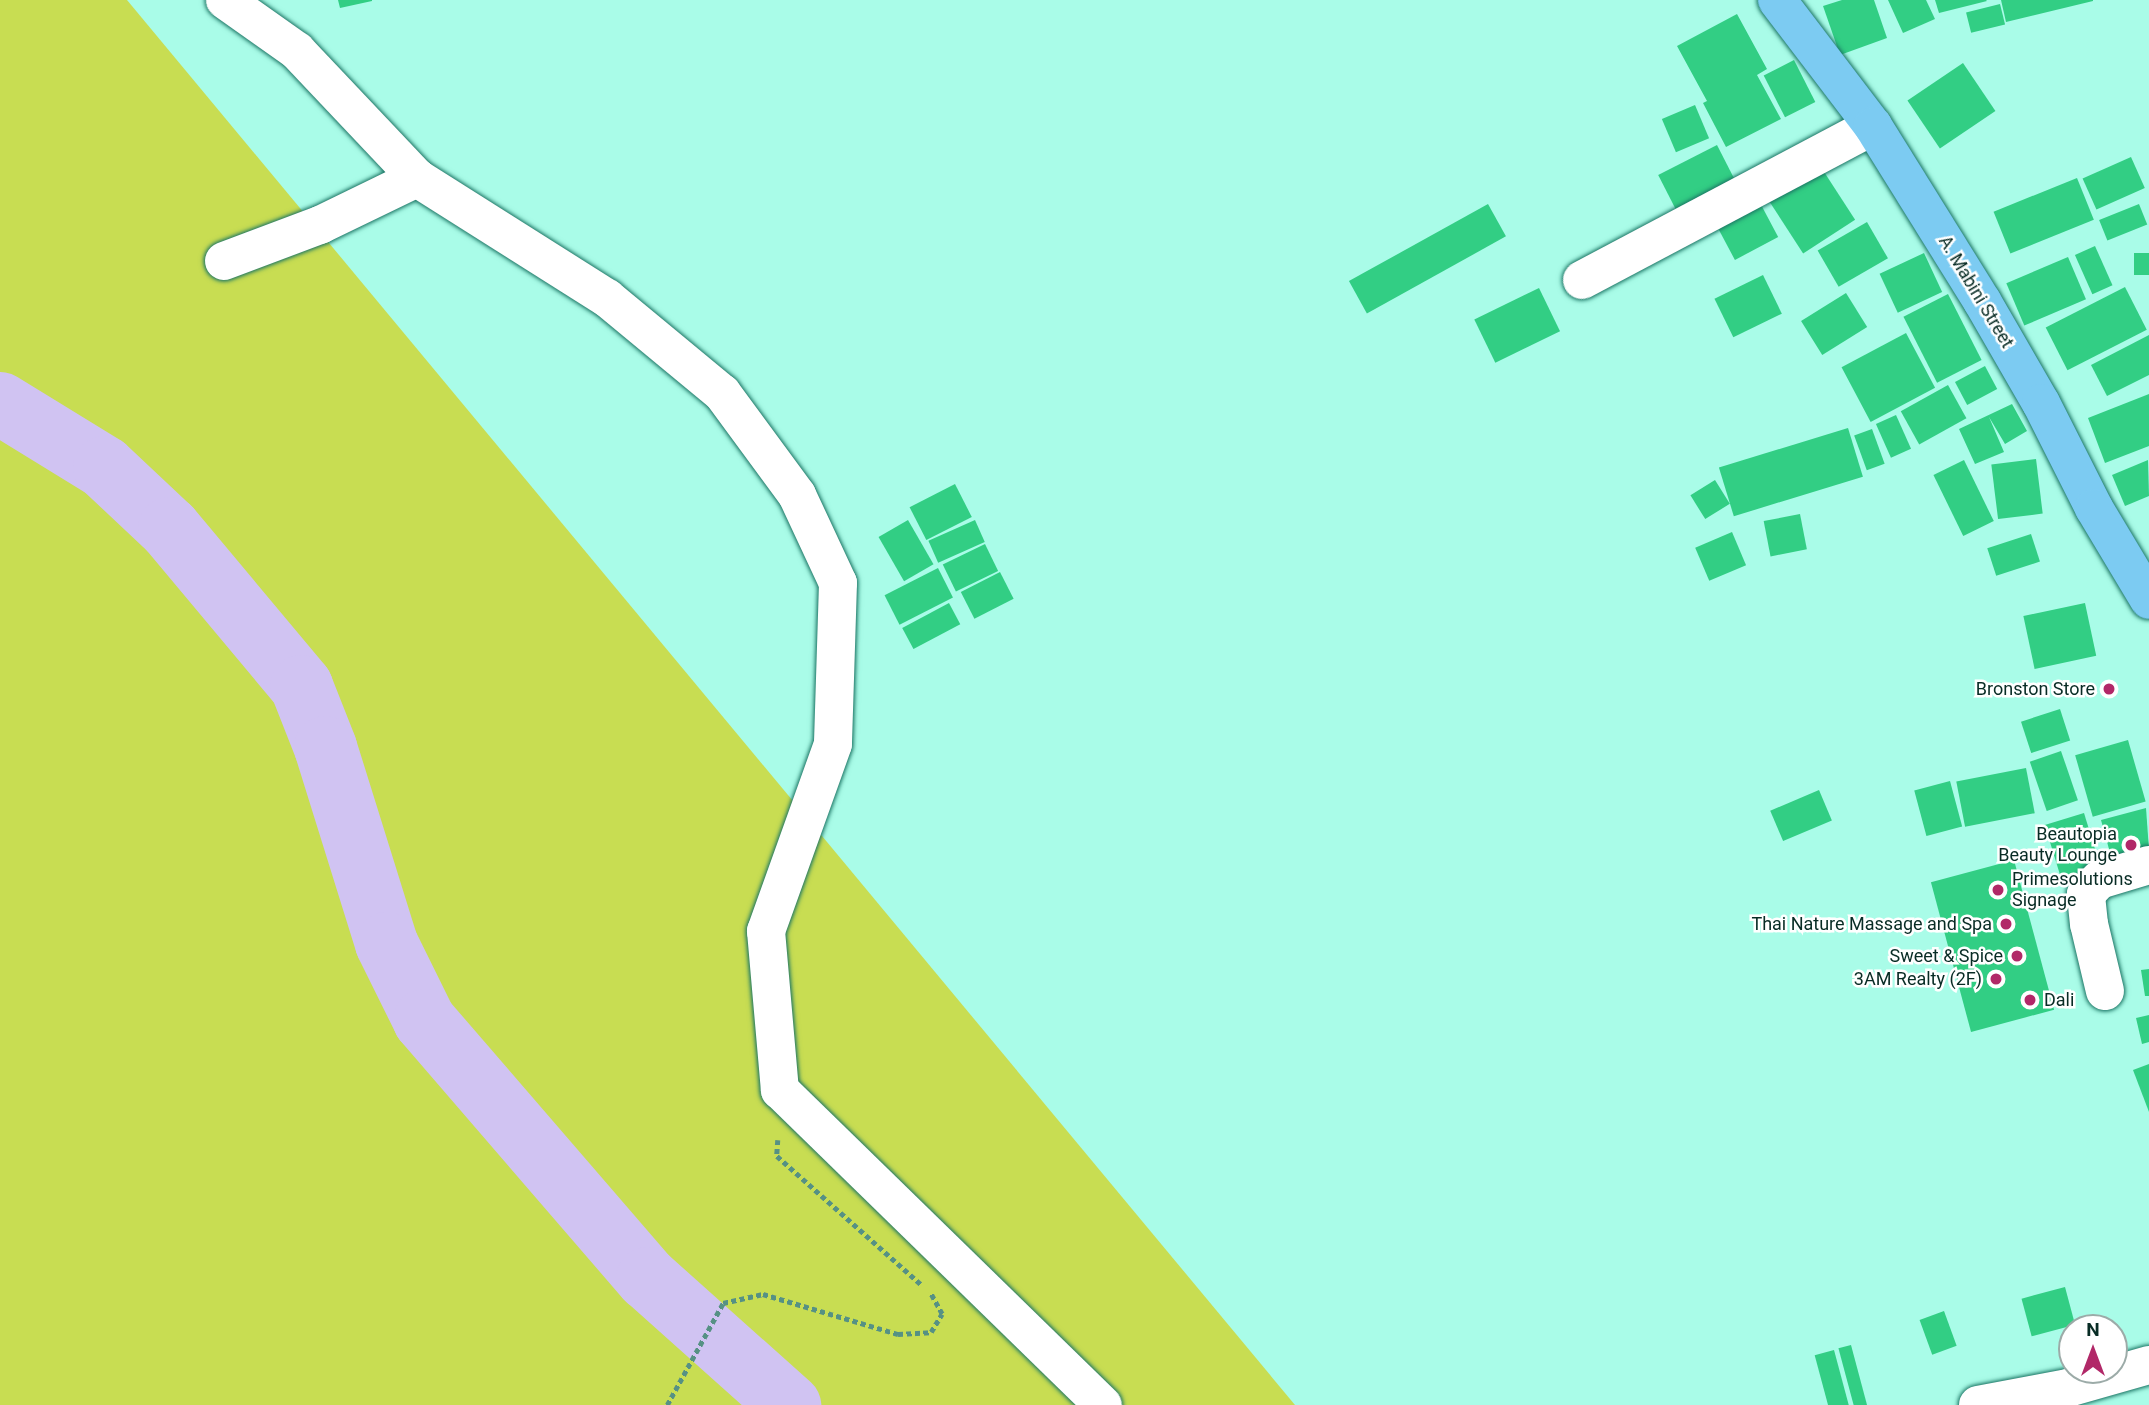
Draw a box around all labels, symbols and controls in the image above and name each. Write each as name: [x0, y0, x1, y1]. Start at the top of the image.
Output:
street label: A. Mabini Street: [1934, 232, 2018, 352]
place label: Bronston Store: [1976, 678, 2095, 700]
marker: Bronston Store: [2101, 681, 2117, 697]
place label: Beautopia Beauty Lounge: [1998, 824, 2117, 866]
marker: Beautopia Beauty Lounge: [2123, 837, 2139, 853]
place label: Primesolutions Signage: [2012, 869, 2133, 912]
marker: Primesolutions Signage: [1990, 882, 2006, 898]
place label: Thai Nature Massage and Spa: [1751, 913, 1992, 935]
marker: Thai Nature Massage and Spa: [1998, 916, 2014, 932]
place label: Sweet & Spice: [1890, 945, 2003, 967]
marker: Sweet & Spice: [2009, 948, 2025, 964]
place label: 3AM Realty (2F): [1854, 968, 1982, 990]
marker: 3AM Realty (2F): [1988, 971, 2004, 987]
place label: Dali: [2044, 989, 2074, 1011]
marker: Dali: [2022, 992, 2038, 1008]
north arrow: [2058, 1314, 2128, 1384]
text: N: [2086, 1318, 2100, 1341]

